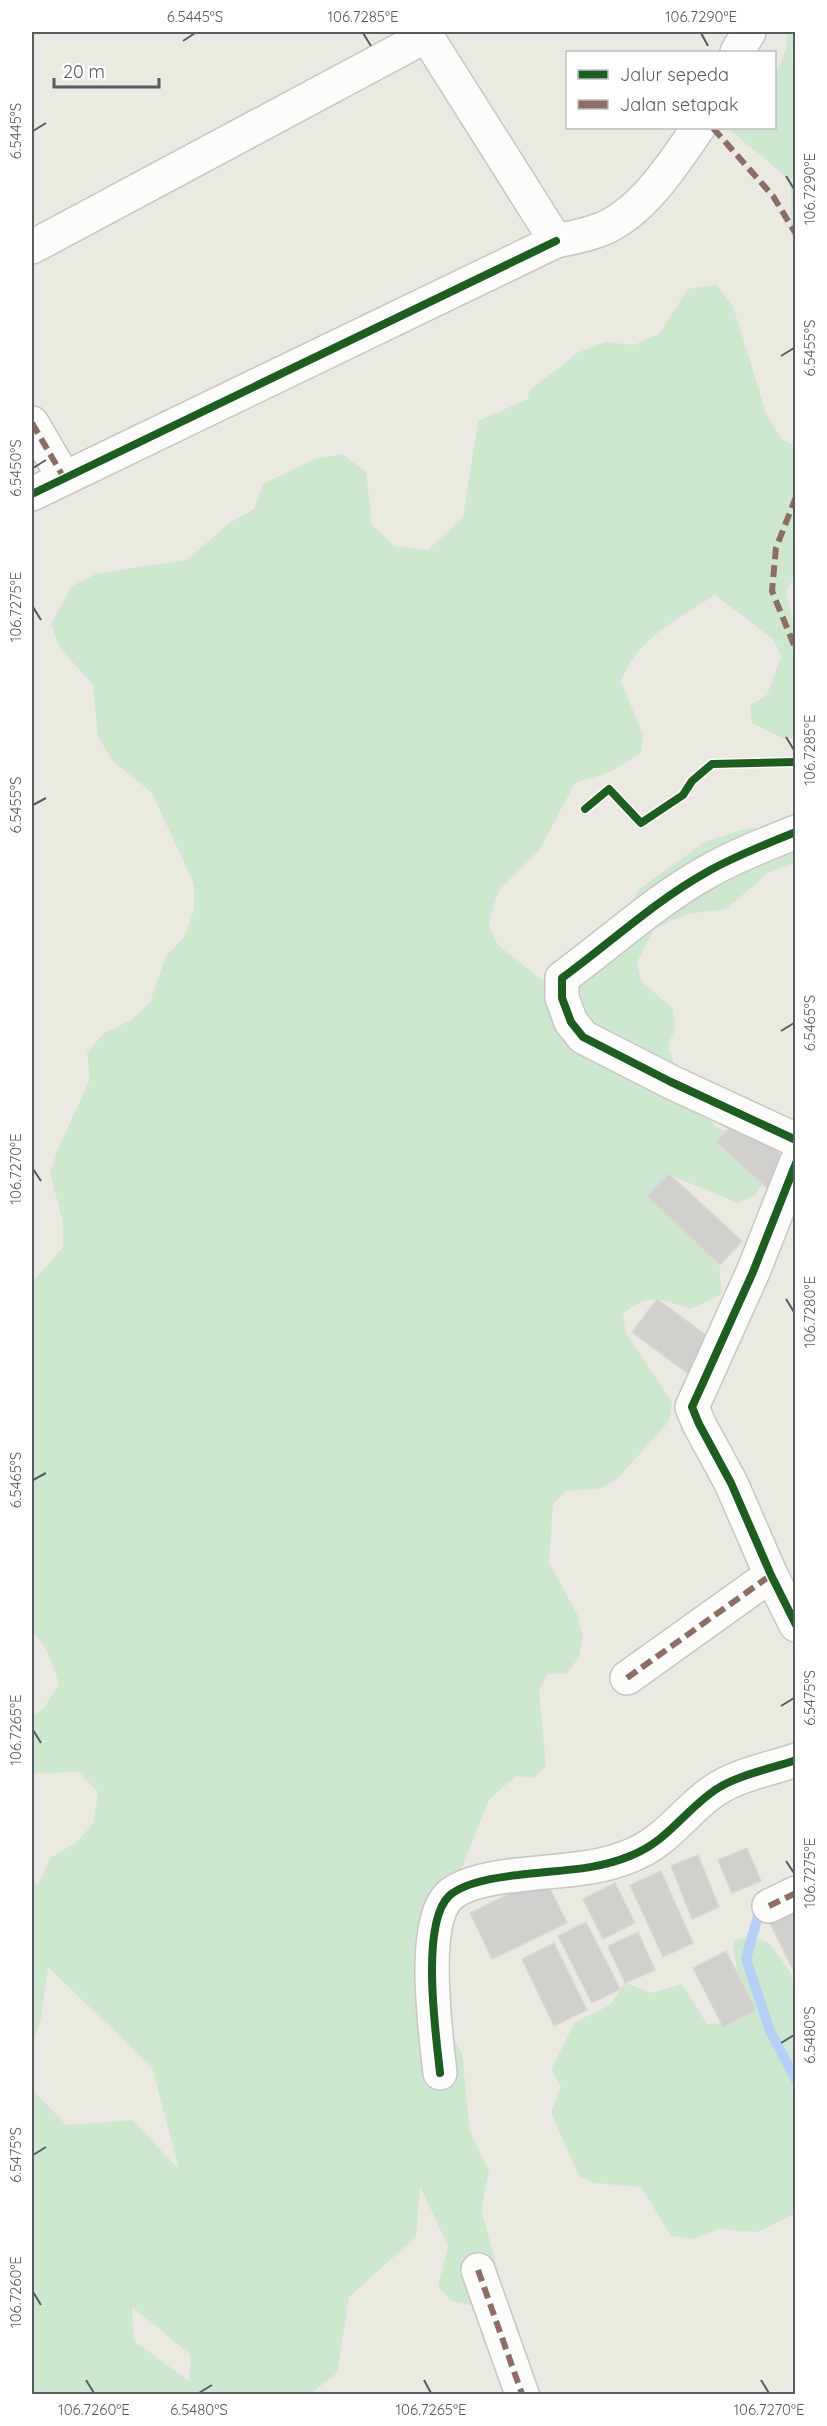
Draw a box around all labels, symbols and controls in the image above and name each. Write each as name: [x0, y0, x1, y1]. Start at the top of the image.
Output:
text: 6.5445°S: [167, 7, 223, 26]
text: 106.7285°E: [327, 7, 399, 26]
text: 106.7290°E: [665, 7, 737, 26]
scale bar: [54, 51, 159, 89]
legend: [566, 51, 776, 129]
text: 20 m: [63, 60, 105, 83]
text: Jalur sepeda: [620, 63, 729, 86]
text: Jalan setapak: [620, 93, 739, 116]
text: 6.5445°S: [6, 103, 25, 159]
text: 106.7290°E: [800, 153, 819, 225]
text: 6.5455°S: [800, 320, 819, 376]
text: 6.5450°S: [6, 439, 25, 497]
text: 106.7275°E: [6, 572, 25, 642]
text: 106.7285°E: [800, 714, 819, 786]
text: 6.5455°S: [6, 777, 25, 833]
text: 6.5465°S: [800, 995, 819, 1051]
text: 106.7270°E: [6, 1133, 25, 1205]
text: 106.7280°E: [800, 1276, 819, 1348]
text: 6.5465°S: [6, 1452, 25, 1508]
text: 6.5475°S: [800, 1670, 819, 1726]
text: 106.7265°E: [6, 1694, 25, 1766]
text: 106.7275°E: [800, 1838, 819, 1908]
text: 6.5480°S: [800, 2006, 819, 2064]
text: 6.5475°S: [6, 2127, 25, 2183]
text: 106.7260°E: [6, 2256, 25, 2328]
text: 106.7260°E: [58, 2400, 130, 2419]
text: 6.5480°S: [170, 2400, 228, 2419]
text: 106.7265°E: [395, 2400, 467, 2419]
text: 106.7270°E: [733, 2400, 805, 2419]

